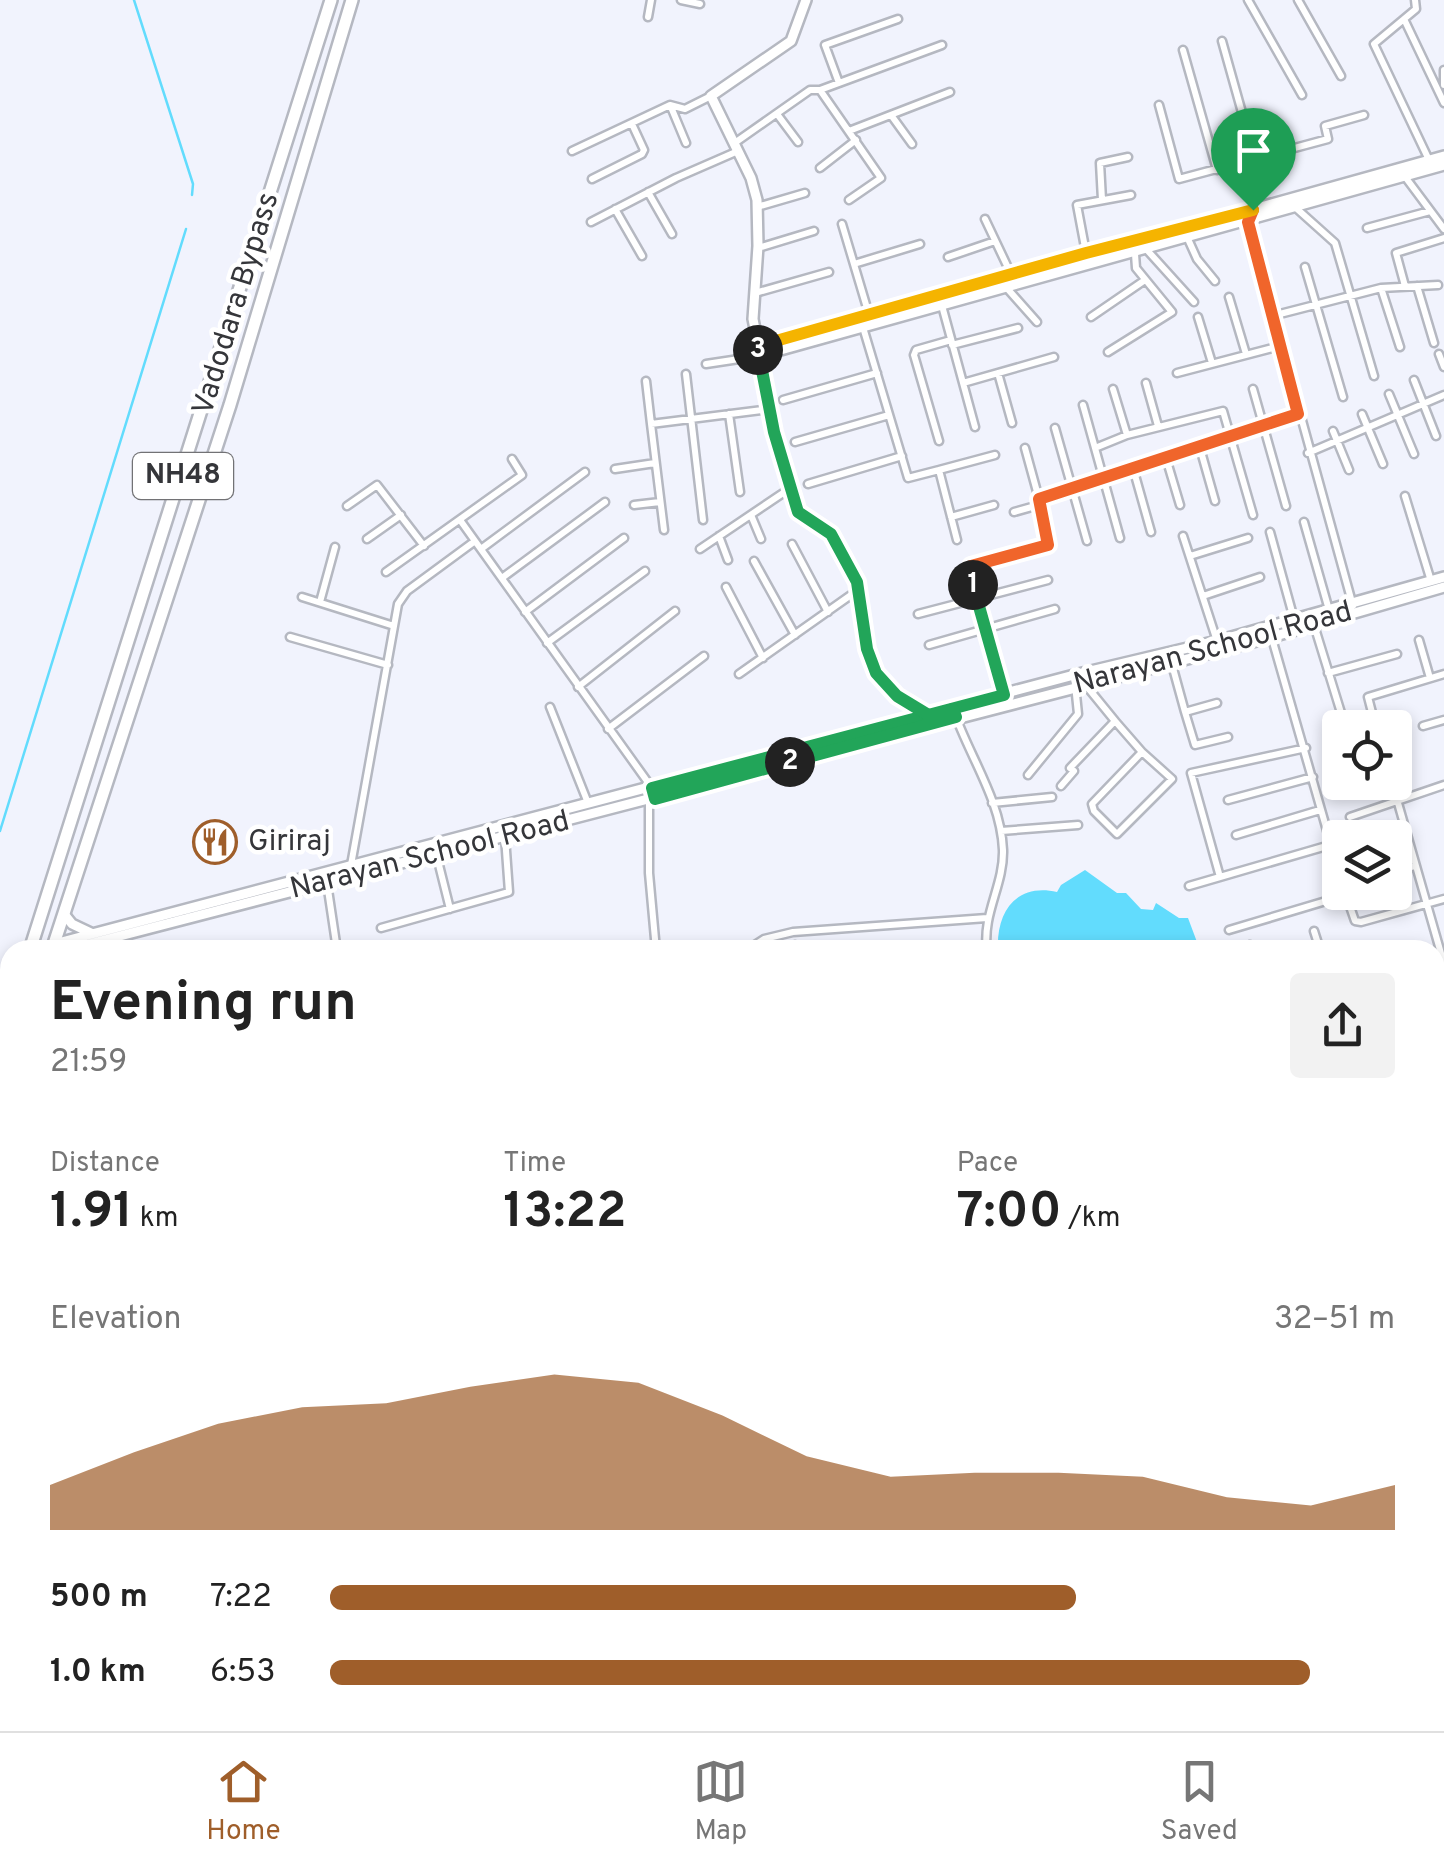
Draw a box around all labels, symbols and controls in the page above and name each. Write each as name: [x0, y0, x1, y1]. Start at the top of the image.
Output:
pin: [1211, 108, 1296, 211]
icon: arrive: [1226, 123, 1281, 178]
street label: Vadodara Bypass: [186, 188, 288, 420]
pin: 3: [733, 325, 783, 375]
text: 3: [750, 332, 766, 368]
road number: NH48: [133, 453, 233, 499]
pin: 1: [948, 560, 998, 610]
text: 1: [967, 567, 979, 603]
street label: Narayan School Road: [1070, 594, 1356, 704]
map controls: [1322, 710, 1412, 910]
button: locate: [1322, 710, 1412, 800]
pin: 2: [765, 737, 815, 787]
text: 2: [781, 744, 799, 780]
street label: Narayan School Road: [286, 803, 574, 909]
restaurant icon: Giriraj: [192, 819, 238, 865]
button: layers: [1322, 820, 1412, 910]
place label: Giriraj: [248, 824, 331, 861]
text: Evening run: [50, 970, 357, 1040]
button: share: [1290, 973, 1395, 1078]
text: 21:59: [50, 1043, 127, 1083]
text: Distance: [50, 1146, 160, 1182]
text: Time: [503, 1146, 566, 1182]
text: Pace: [957, 1146, 1018, 1182]
text: 1.91: [50, 1182, 133, 1245]
text: 13:22: [503, 1182, 627, 1245]
text: 7:00: [957, 1182, 1062, 1245]
text: km: [133, 1201, 179, 1237]
text: /km: [1062, 1201, 1120, 1237]
text: Elevation: [50, 1300, 182, 1340]
text: 32–51 m: [1274, 1300, 1395, 1340]
text: 500 m: [50, 1578, 148, 1618]
text: 7:22: [210, 1578, 272, 1618]
text: 1.0 km: [50, 1653, 146, 1693]
text: 6:53: [210, 1653, 275, 1693]
tab: Home: [206, 1754, 281, 1850]
tab: Map: [693, 1754, 748, 1850]
tab: Saved: [1161, 1754, 1238, 1850]

